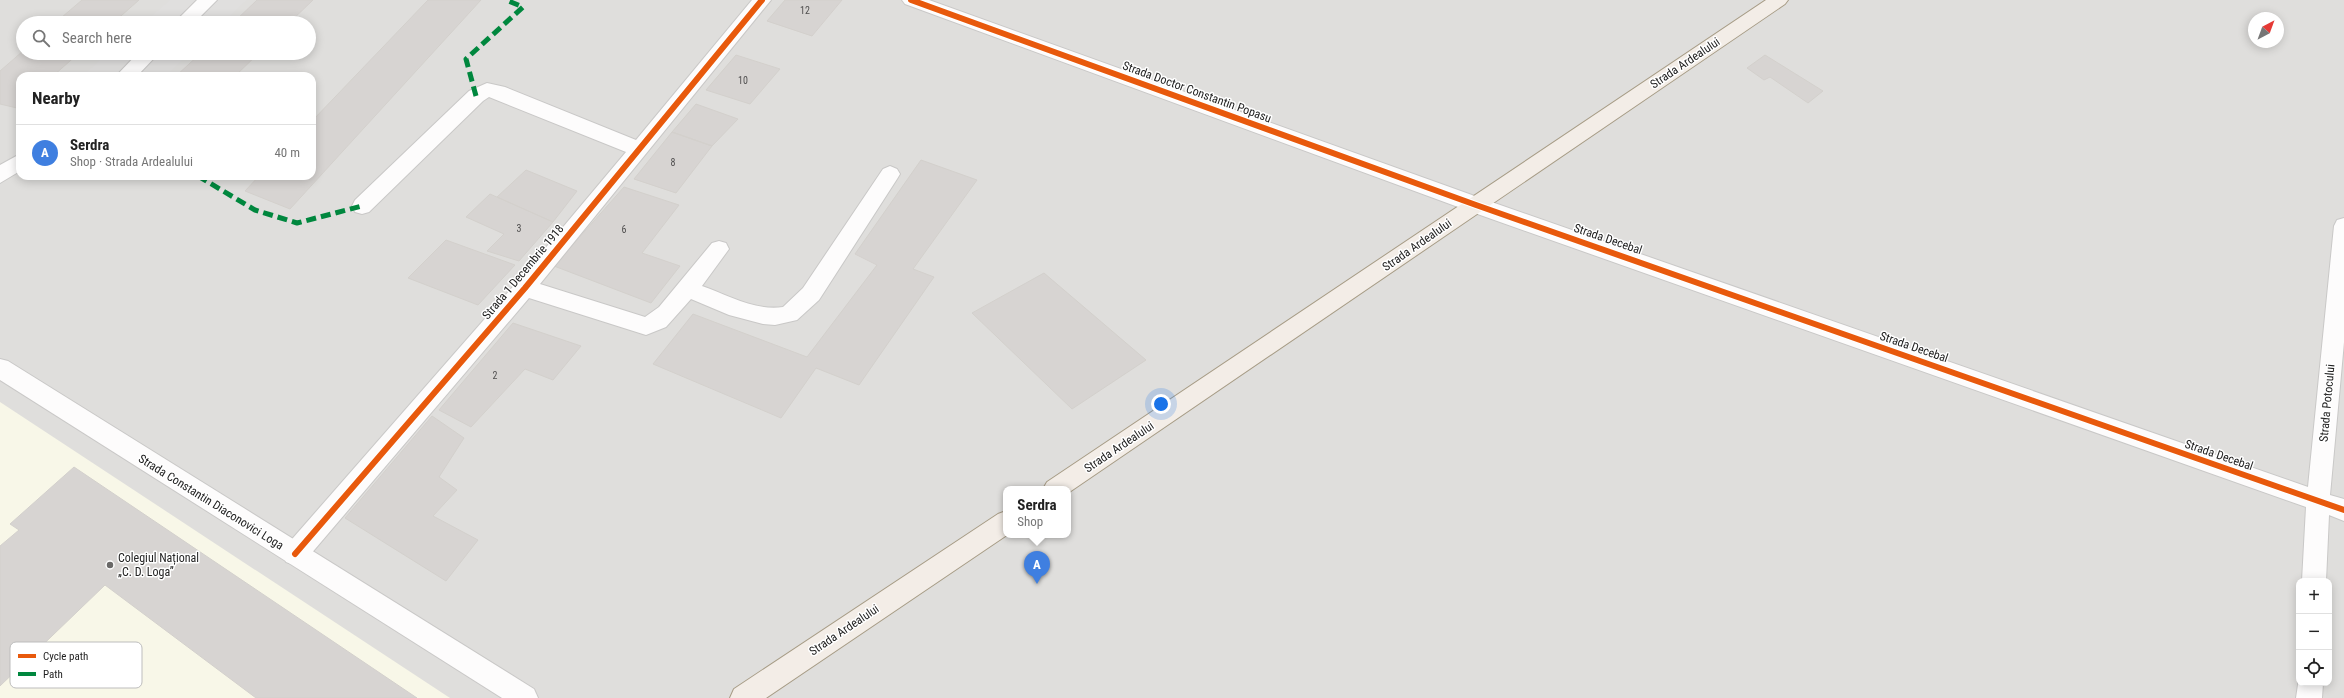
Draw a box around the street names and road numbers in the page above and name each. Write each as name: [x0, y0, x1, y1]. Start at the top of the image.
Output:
street label: Strada Ardealului: [1647, 35, 1723, 91]
street label: Strada Doctor Constantin Popasu: [1121, 59, 1273, 126]
street label: Strada Ardealului: [1380, 216, 1454, 274]
street label: Strada Decebal: [1572, 221, 1644, 257]
street label: Strada 1 Decembrie 1918: [479, 222, 567, 322]
street label: Strada Decebal: [1878, 329, 1950, 365]
street label: Strada Potocului: [2317, 363, 2337, 443]
street label: Strada Ardealului: [1081, 419, 1157, 475]
street label: Strada Decebal: [2183, 437, 2255, 473]
street label: Strada Constantin Diaconovici Loga: [136, 451, 286, 553]
street label: Strada Ardealului: [806, 602, 882, 658]

